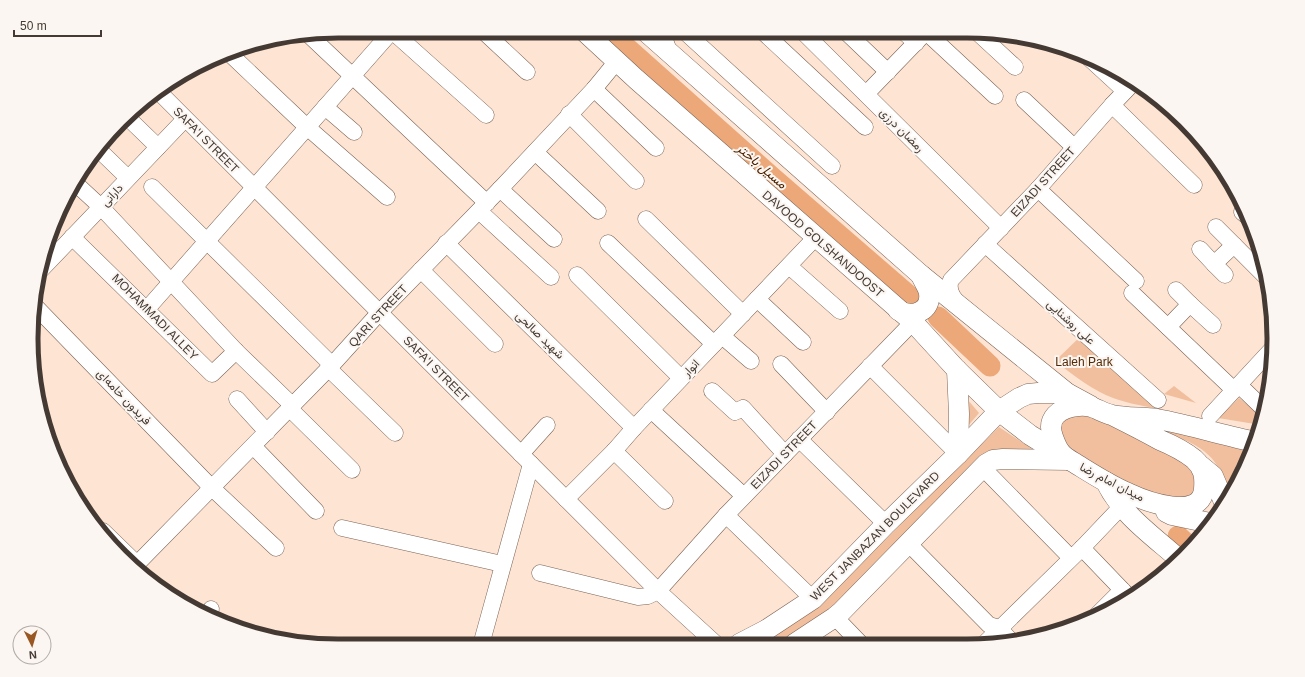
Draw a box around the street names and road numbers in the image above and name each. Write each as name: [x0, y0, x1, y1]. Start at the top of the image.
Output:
street label: SAFA'I STREET: [170, 104, 242, 176]
street label: رمضان درزی: [876, 105, 927, 156]
street label: EIZADI STREET: [1008, 144, 1079, 220]
street label: دارانی: [98, 181, 127, 210]
street label: DAVOOD GOLSHANDOOST: [760, 188, 887, 301]
street label: MOHAMMADI ALLEY: [109, 271, 201, 363]
street label: QARI STREET: [346, 281, 411, 350]
street label: علی روشنایی: [1043, 297, 1098, 348]
street label: شهید صالحی: [512, 308, 567, 362]
street label: SAFA'I STREET: [400, 333, 472, 405]
street label: انوار: [679, 357, 703, 381]
street label: فریدون خامه‌ای: [93, 366, 154, 428]
street label: EIZADI STREET: [748, 418, 821, 492]
street label: میدان امام رضا: [1077, 460, 1147, 505]
street label: WEST JANBAZAN BOULEVARD: [807, 468, 943, 604]

